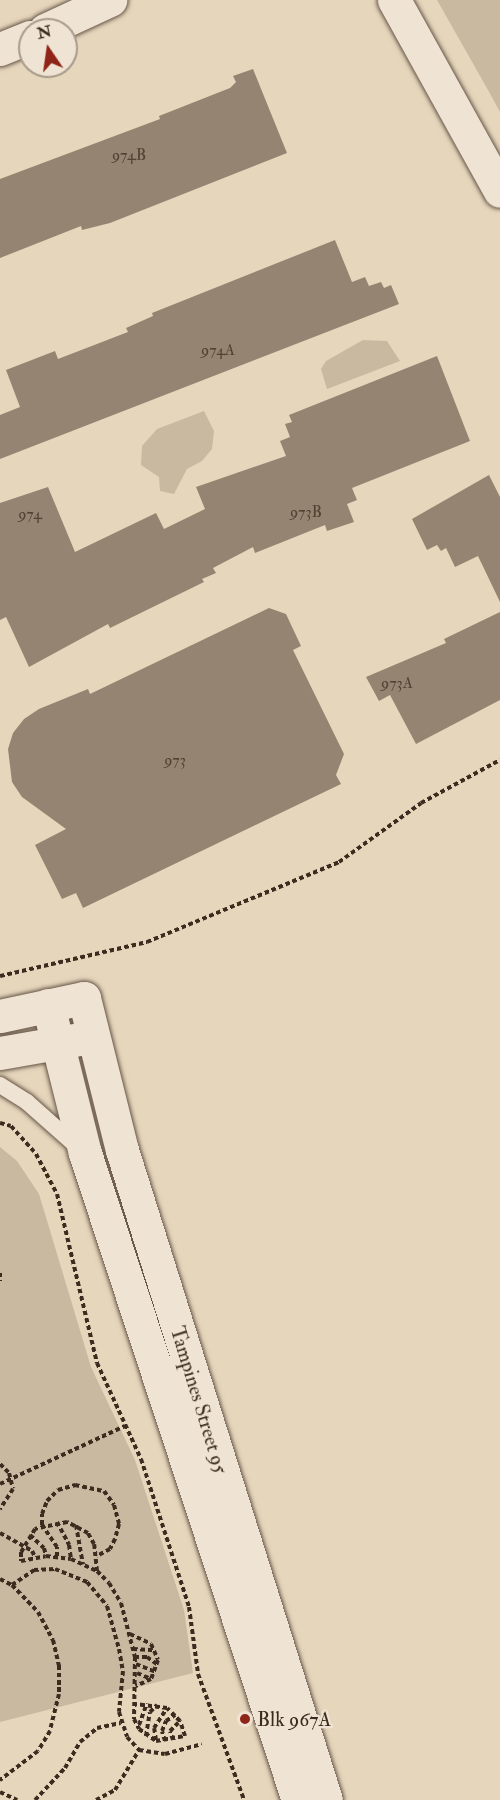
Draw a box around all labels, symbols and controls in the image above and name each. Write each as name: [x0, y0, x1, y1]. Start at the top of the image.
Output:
north arrow: [18, 18, 78, 78]
text: N: [35, 21, 54, 44]
house number: 974B: [112, 145, 146, 165]
house number: 974A: [201, 340, 235, 360]
house number: 973B: [290, 502, 322, 522]
house number: 974: [18, 504, 42, 524]
house number: 973A: [381, 673, 413, 693]
house number: 973: [164, 750, 186, 770]
street label: Tampines Street 95: [165, 1323, 233, 1477]
place label: Blk 967A: [257, 1707, 331, 1731]
marker: Blk 967A: [238, 1712, 252, 1726]

